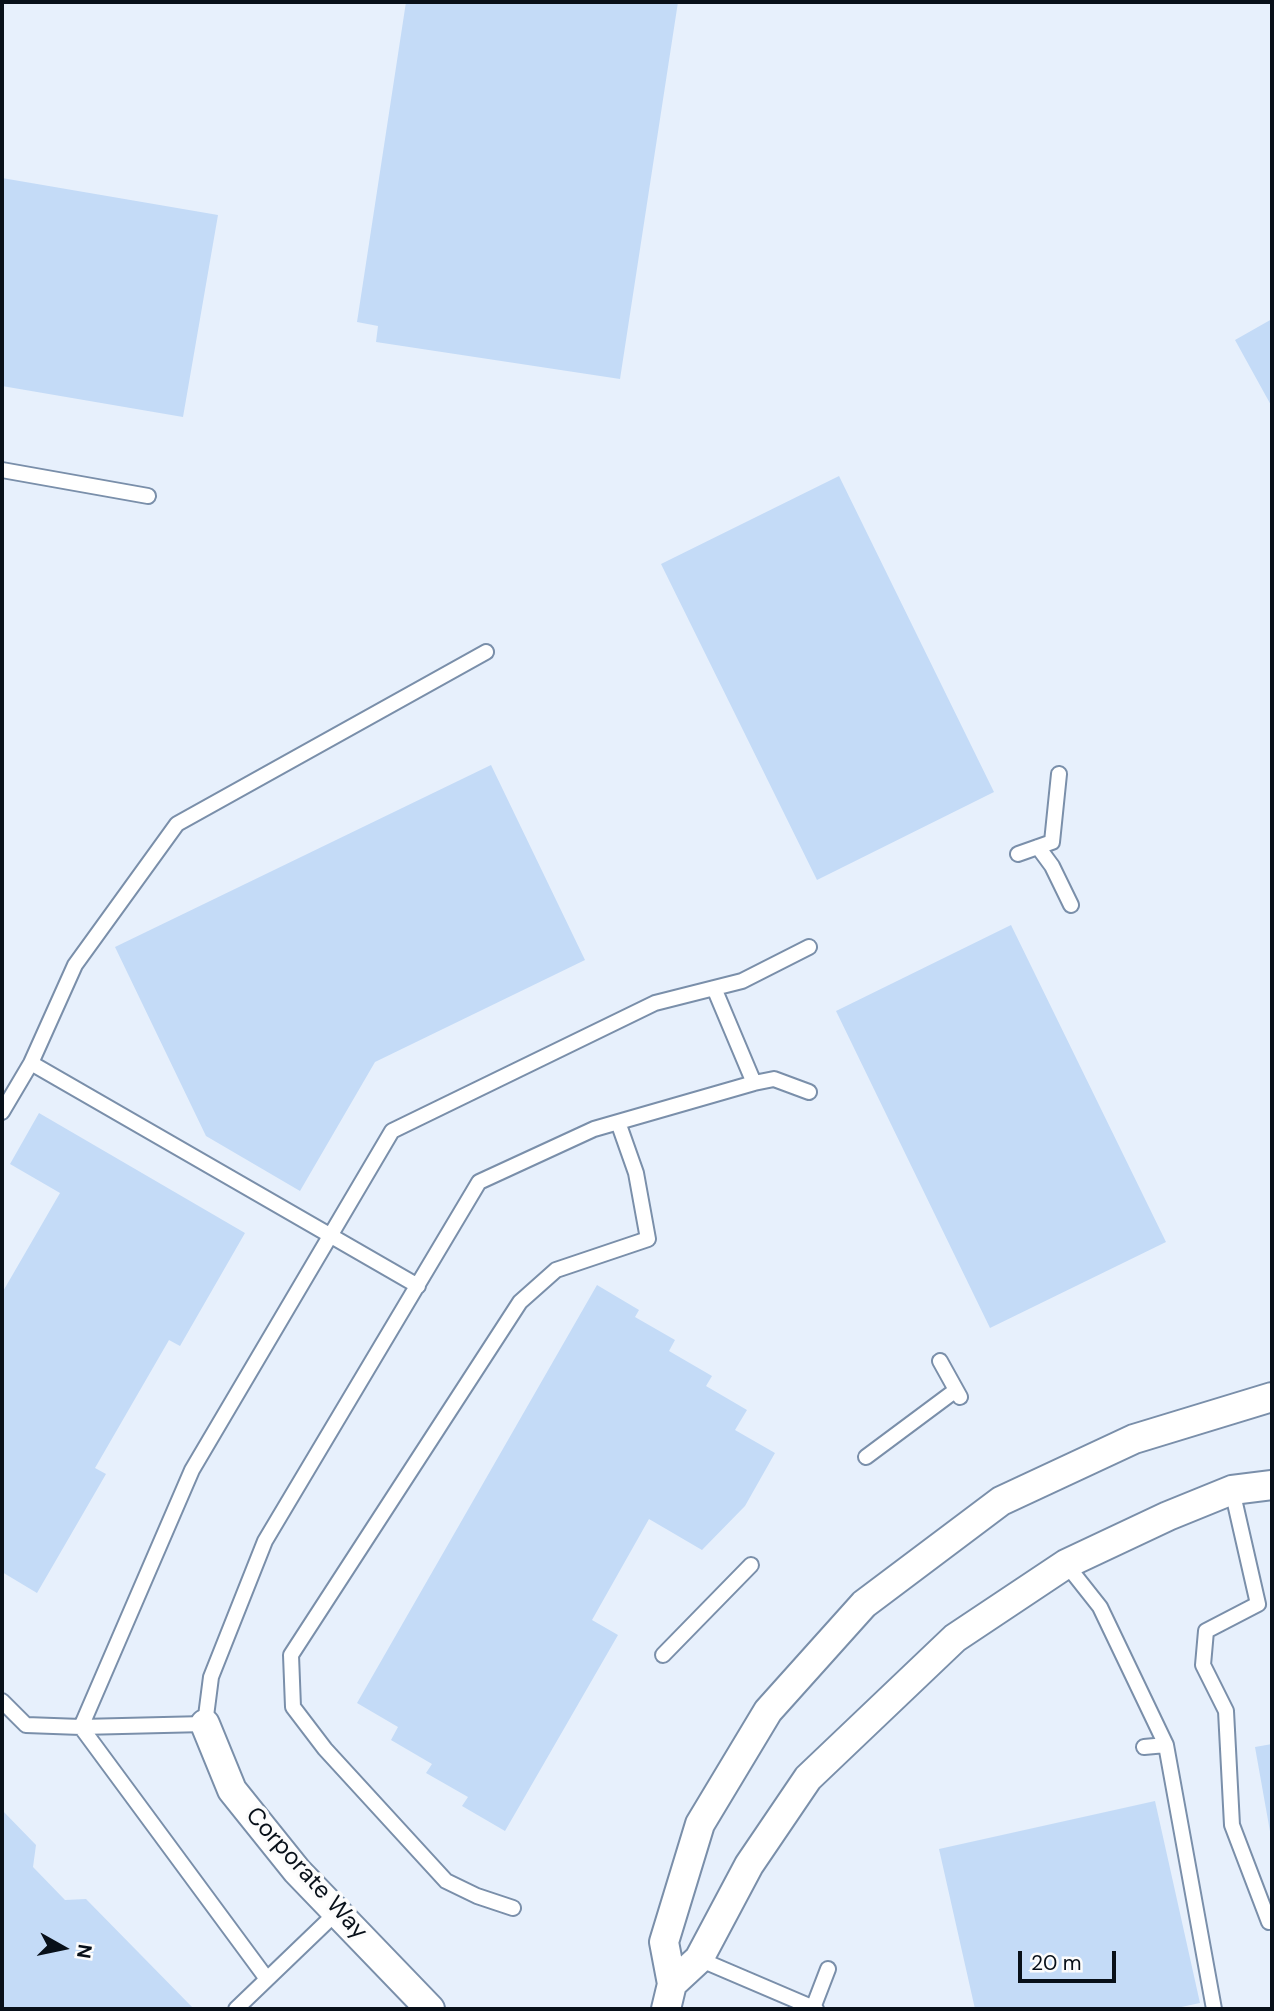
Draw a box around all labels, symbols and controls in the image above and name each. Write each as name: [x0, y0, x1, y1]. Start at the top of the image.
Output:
street label: Corporate Way: [239, 1802, 373, 1946]
north arrow: [28, 1913, 98, 1983]
scale bar: [1022, 1938, 1120, 1982]
text: N: [71, 1943, 98, 1960]
text: 20 m: [1031, 1949, 1082, 1977]

